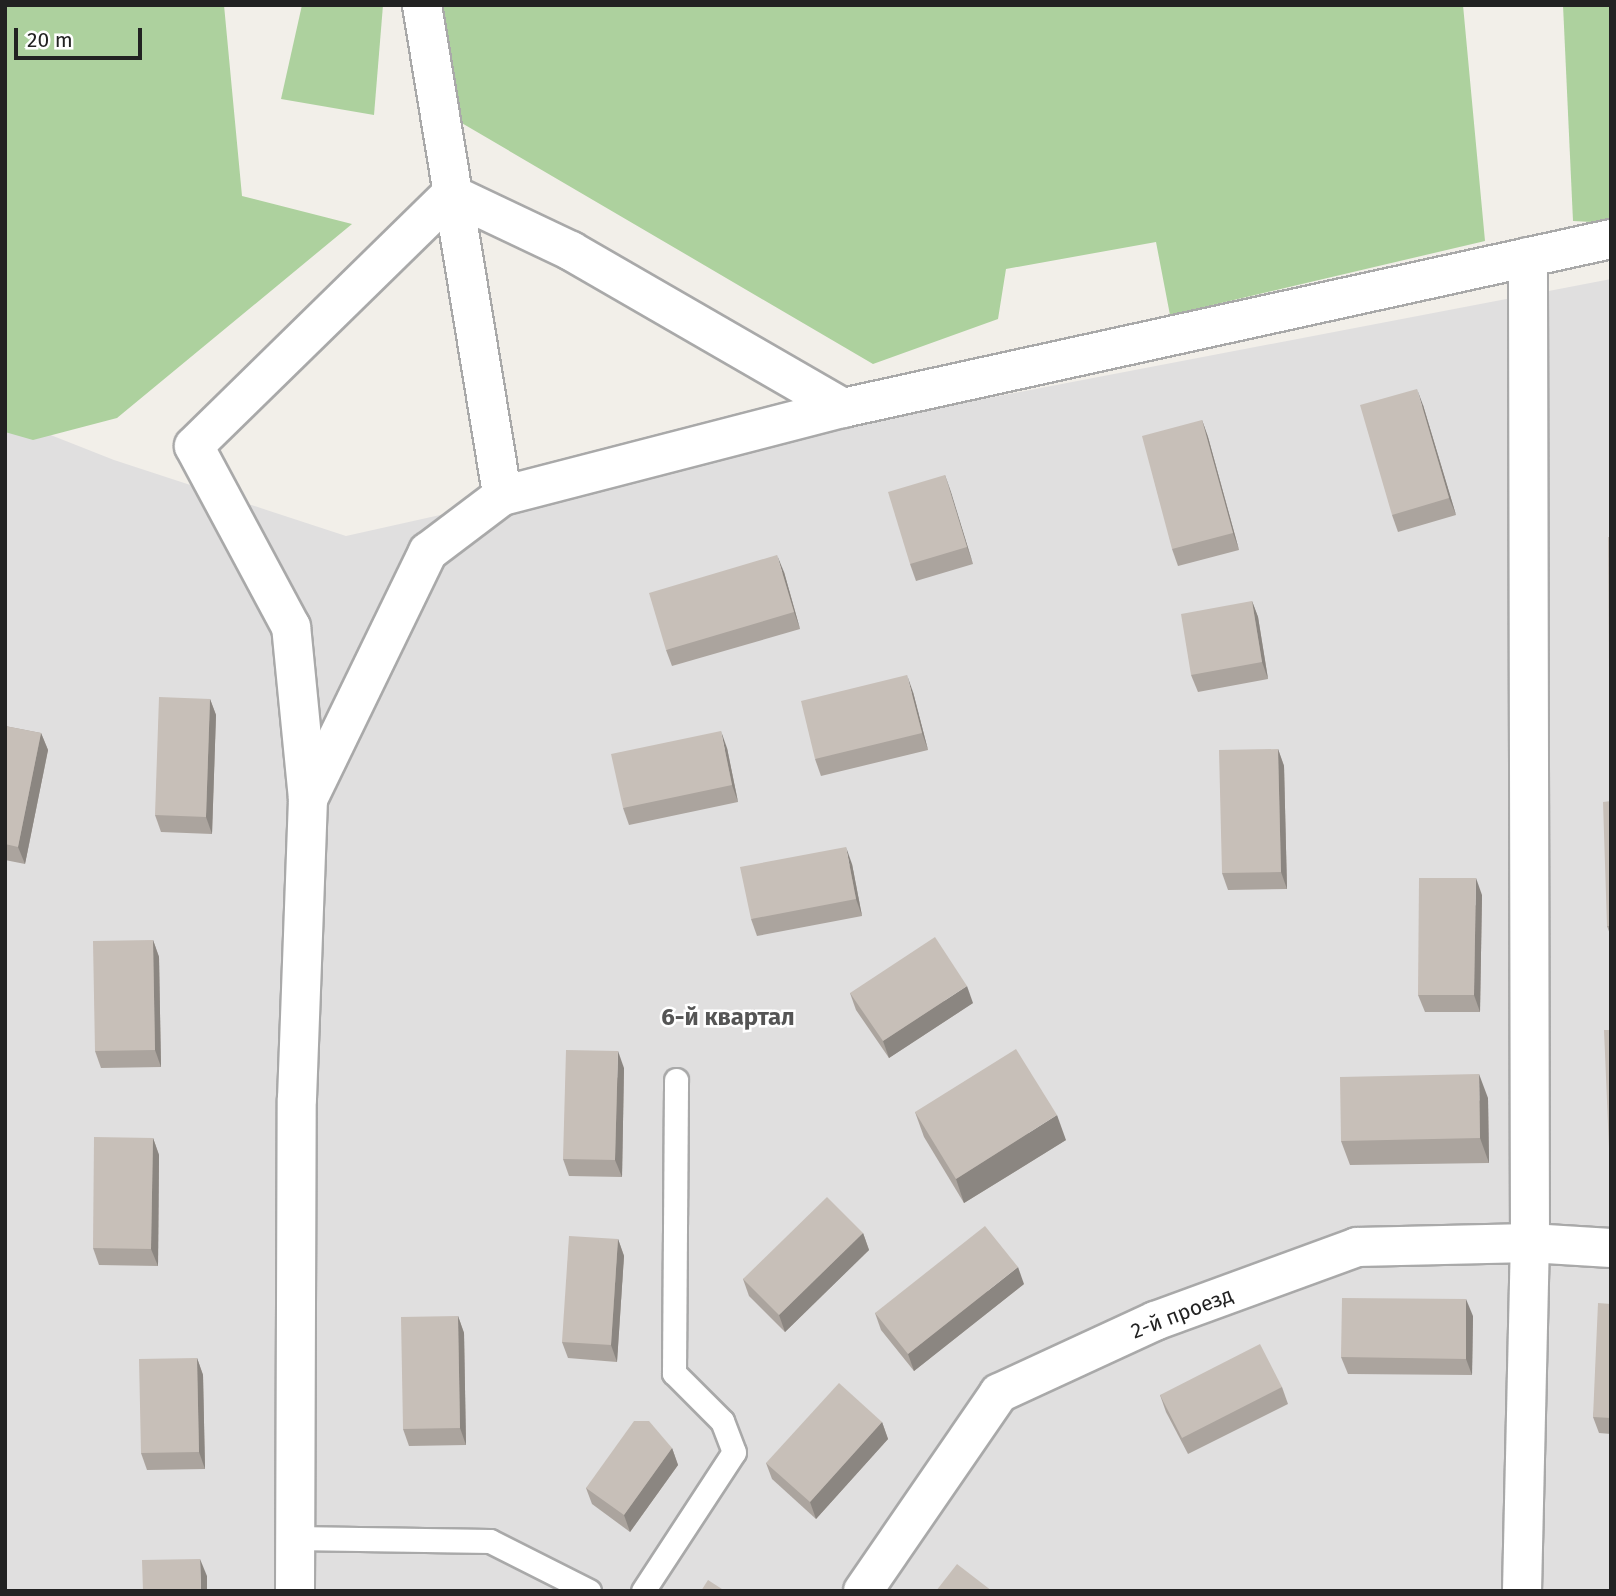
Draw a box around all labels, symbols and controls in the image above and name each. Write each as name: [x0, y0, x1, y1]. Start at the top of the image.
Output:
scale bar: [18, 14, 145, 58]
text: 20 m: [27, 27, 73, 53]
district label: 6-й квартал: [661, 1004, 795, 1032]
street label: 2-й проезд: [1128, 1282, 1236, 1344]

